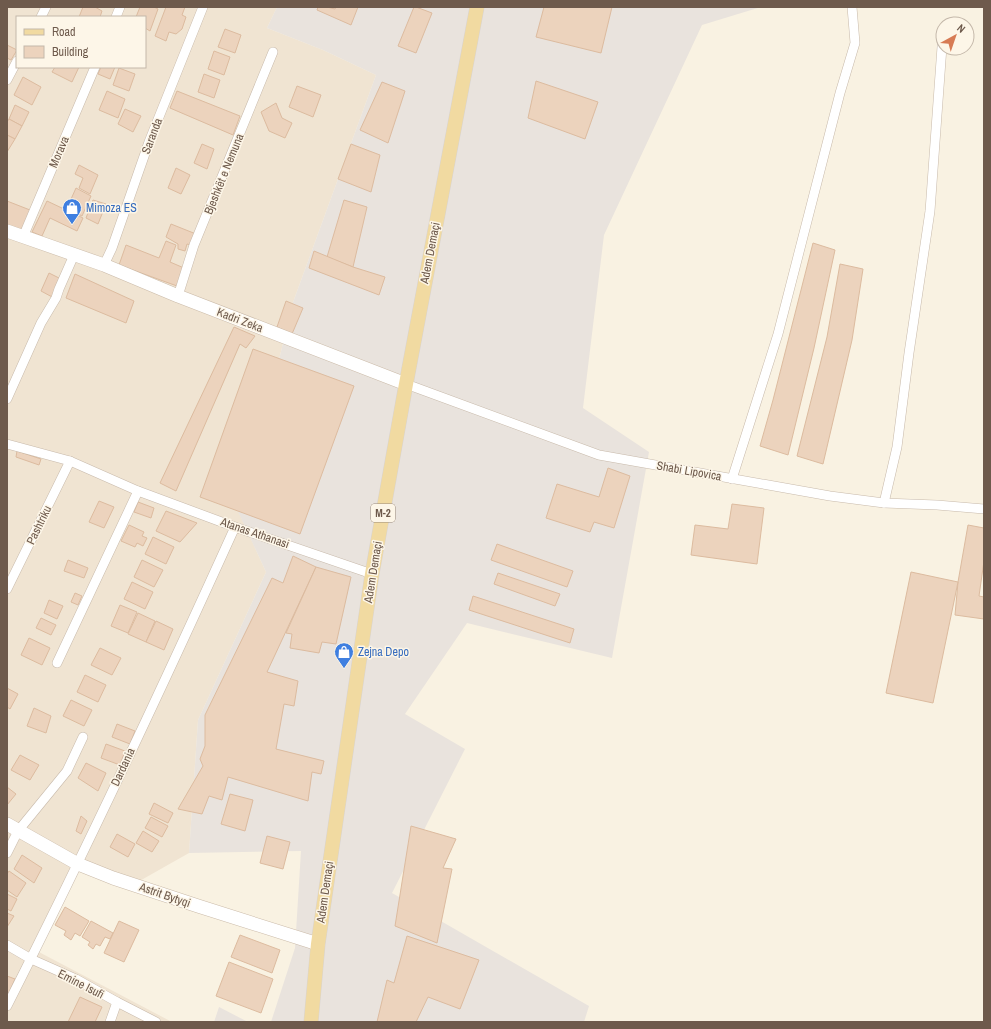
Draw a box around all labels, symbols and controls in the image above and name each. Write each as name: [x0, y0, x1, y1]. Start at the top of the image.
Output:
legend: [16, 16, 146, 68]
north arrow: [935, 16, 975, 56]
text: N: [954, 21, 968, 36]
text: Road: [52, 24, 76, 40]
text: Building: [52, 44, 89, 60]
street label: Saranda: [138, 115, 166, 156]
street label: Bjeshkët e Nemuna: [200, 131, 248, 217]
street label: Morava: [45, 133, 73, 170]
shop icon: Mimoza ES: [61, 197, 83, 225]
place label: Mimoza ES: [86, 200, 137, 216]
street label: Adem Demaçi: [416, 221, 444, 286]
street label: Kadri Zeka: [215, 304, 266, 336]
street label: Shabi Lipovica: [655, 457, 723, 485]
street label: Pashtriku: [23, 503, 55, 547]
road number: M-2: [371, 504, 395, 522]
street label: Atanas Athanasi: [218, 513, 291, 552]
street label: Adem Demaçi: [360, 540, 386, 605]
shop icon: Zejna Depo: [333, 641, 355, 669]
place label: Zejna Depo: [358, 644, 409, 660]
street label: Dardania: [107, 745, 139, 789]
street label: Adem Demaçi: [313, 860, 337, 925]
street label: Astrit Bytyqi: [136, 878, 193, 911]
street label: Emine Isufi: [55, 966, 107, 1002]

